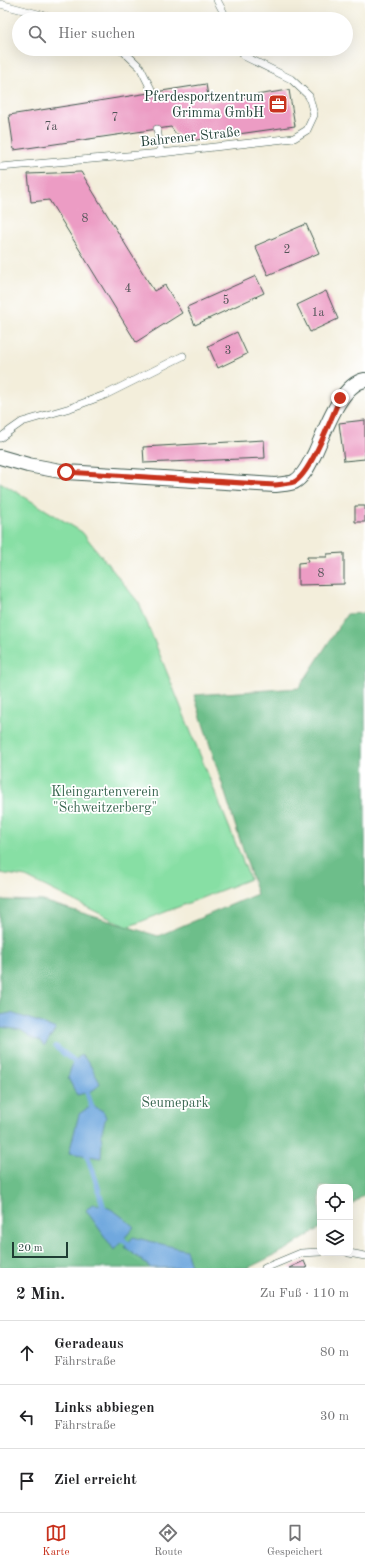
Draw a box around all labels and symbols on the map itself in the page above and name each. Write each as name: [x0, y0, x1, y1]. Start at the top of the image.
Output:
place label: Pferdesportzentrum Grimma GmbH: [144, 90, 264, 120]
office icon: Pferdesportzentrum Grimma GmbH: [267, 93, 289, 115]
house number: 7: [112, 112, 118, 124]
house number: 7a: [45, 121, 58, 133]
street label: Bahrener Straße: [140, 125, 241, 149]
house number: 8: [82, 213, 89, 225]
house number: 2: [284, 244, 290, 256]
house number: 4: [125, 283, 132, 295]
house number: 5: [223, 294, 230, 307]
house number: 1a: [312, 307, 325, 319]
house number: 3: [225, 345, 231, 357]
route end: [331, 389, 349, 407]
route start: [57, 463, 75, 481]
house number: 8: [318, 568, 325, 580]
park label: Kleingartenverein "Schweitzerberg": [51, 785, 159, 815]
park label: Seumepark: [141, 1096, 209, 1110]
scale bar: [12, 1240, 68, 1259]

